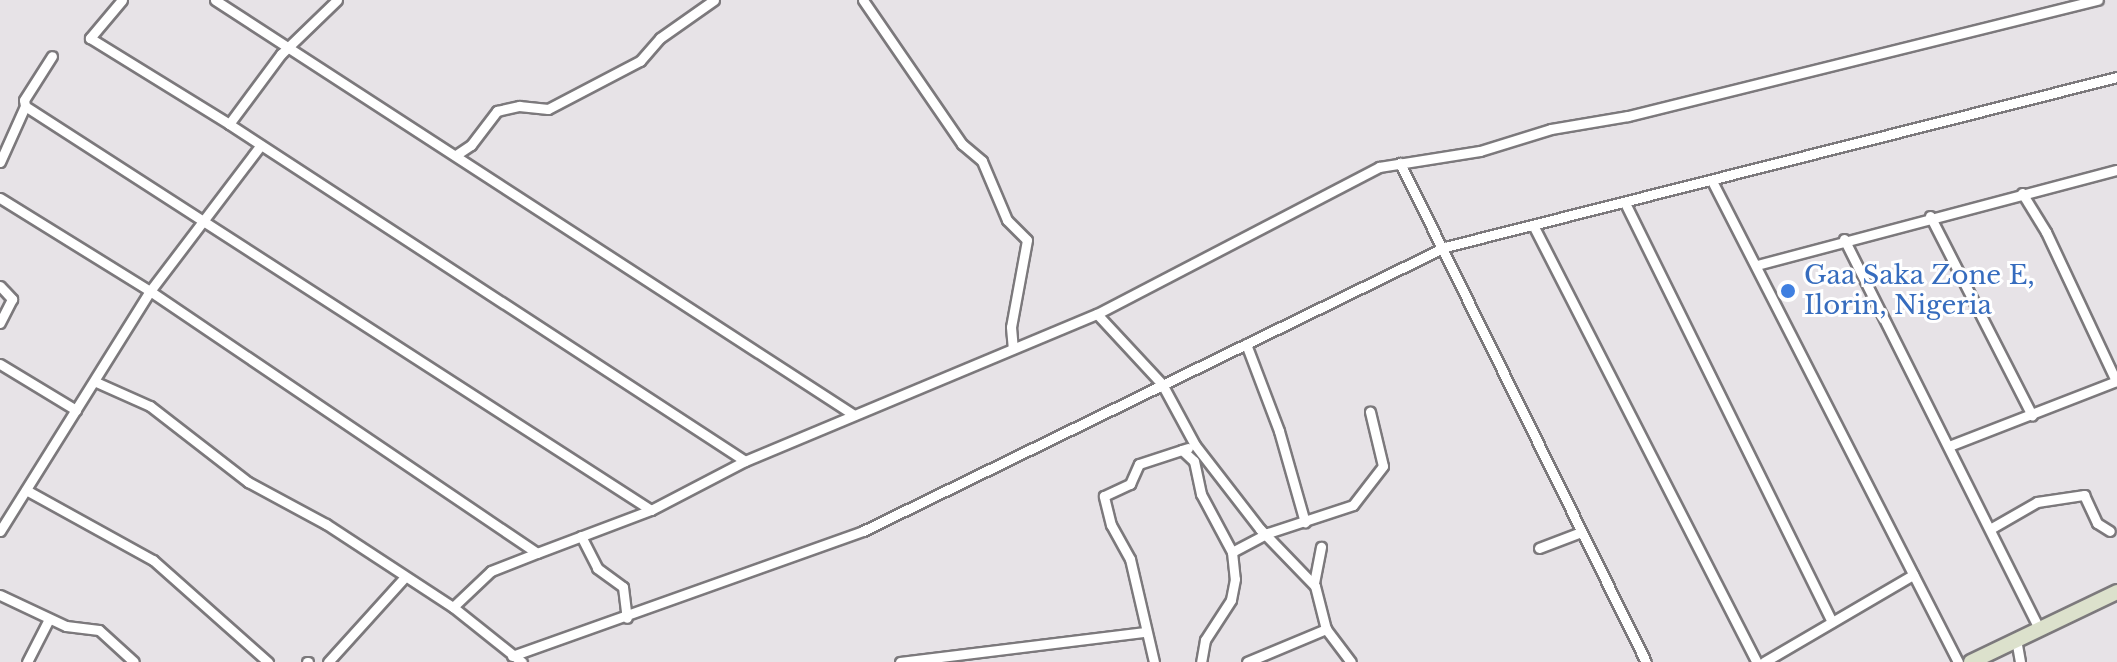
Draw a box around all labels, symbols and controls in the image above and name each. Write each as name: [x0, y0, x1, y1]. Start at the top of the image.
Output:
place label: Gaa Saka Zone E, Ilorin, Nigeria: [1804, 260, 2035, 322]
marker: Gaa Saka Zone E, Ilorin, Nigeria: [1779, 282, 1797, 300]

